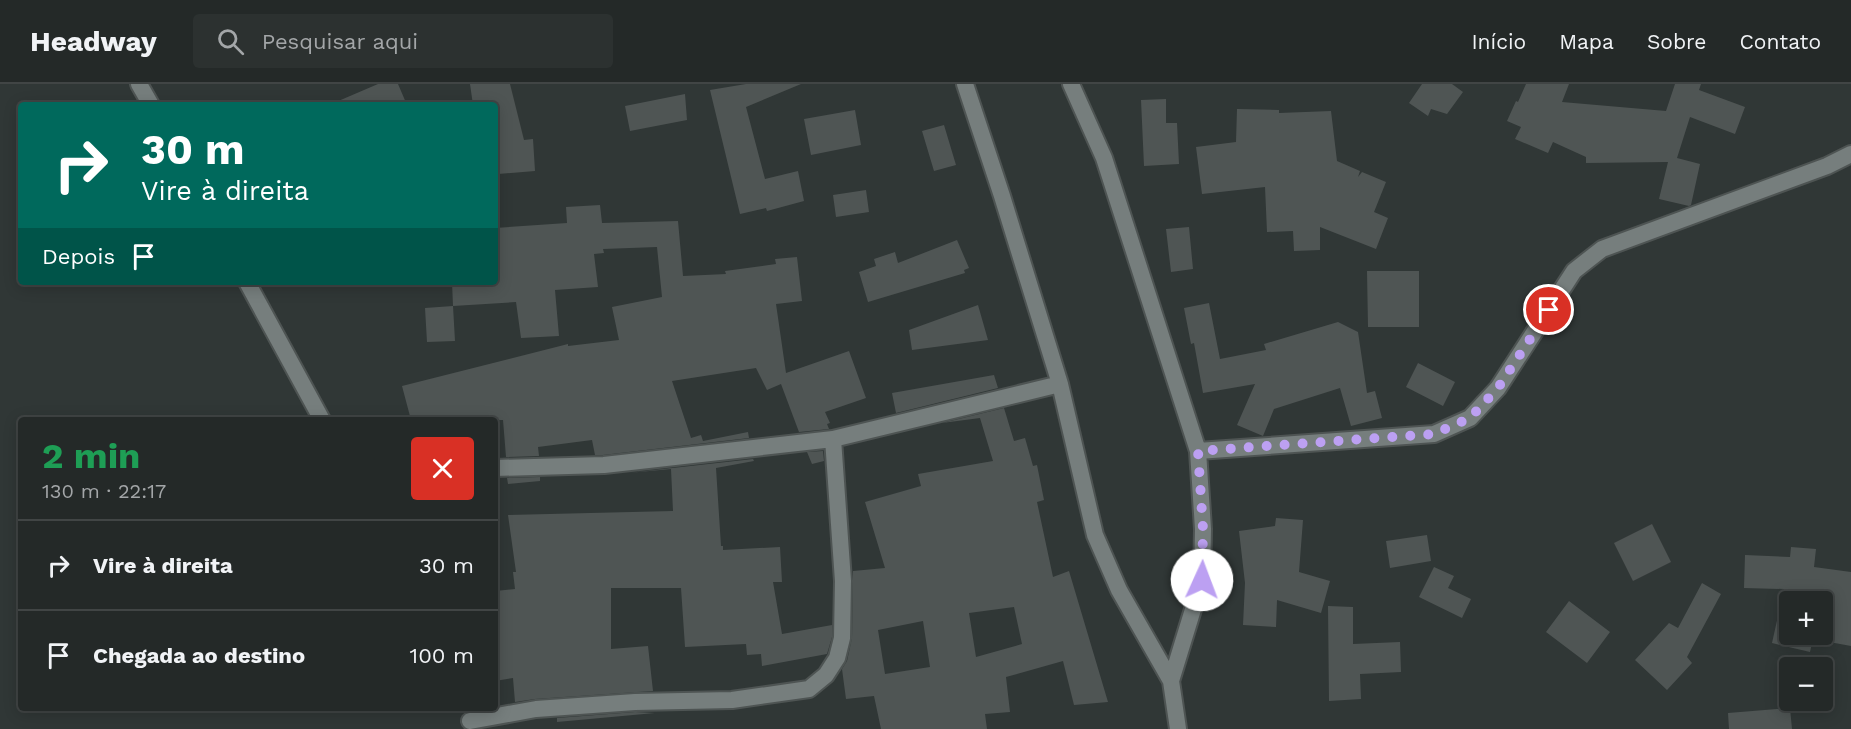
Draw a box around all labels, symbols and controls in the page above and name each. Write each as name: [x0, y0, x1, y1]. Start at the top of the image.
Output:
search box: [193, 14, 613, 68]
text: Headway: [30, 25, 157, 58]
icon: search: [214, 25, 247, 58]
text: Pesquisar aqui: [262, 29, 418, 54]
text: Início: [1471, 29, 1526, 54]
text: Mapa: [1559, 29, 1614, 54]
text: Sobre: [1647, 29, 1706, 54]
text: Contato: [1739, 29, 1821, 54]
text: 30 m: [141, 125, 245, 174]
icon: right: [42, 126, 120, 204]
text: Vire à direita: [141, 175, 309, 207]
icon: arrive: [127, 240, 160, 273]
text: Depois: [42, 244, 115, 269]
pin: [1523, 284, 1574, 335]
icon: arrive: [1532, 293, 1565, 326]
text: 2 min: [42, 435, 140, 477]
button: close: [411, 437, 474, 500]
text: 130 m · 22:17: [42, 479, 166, 503]
position arrow: [1170, 548, 1234, 612]
icon: right: [42, 549, 75, 582]
text: Vire à direita: [93, 553, 233, 578]
text: 30 m: [419, 553, 474, 578]
map controls: [1779, 591, 1833, 711]
button: +: [1779, 591, 1833, 645]
icon: arrive: [42, 639, 75, 672]
text: Chegada ao destino: [93, 643, 305, 668]
text: 100 m: [410, 643, 474, 668]
button: −: [1779, 657, 1833, 711]

